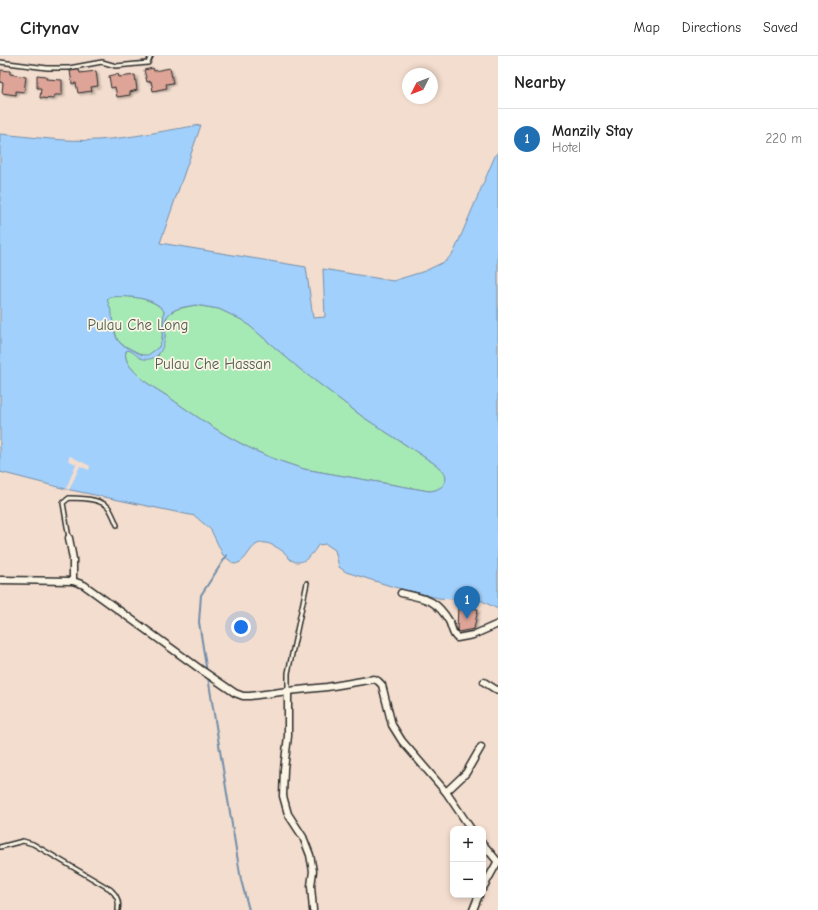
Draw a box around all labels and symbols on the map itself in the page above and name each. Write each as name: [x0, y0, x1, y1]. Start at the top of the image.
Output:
north arrow: [402, 68, 438, 104]
park label: Pulau Che Long: [88, 316, 188, 334]
park label: Pulau Che Hassan: [155, 355, 271, 373]
pin: 1: [454, 586, 480, 619]
your location: [231, 617, 251, 637]

